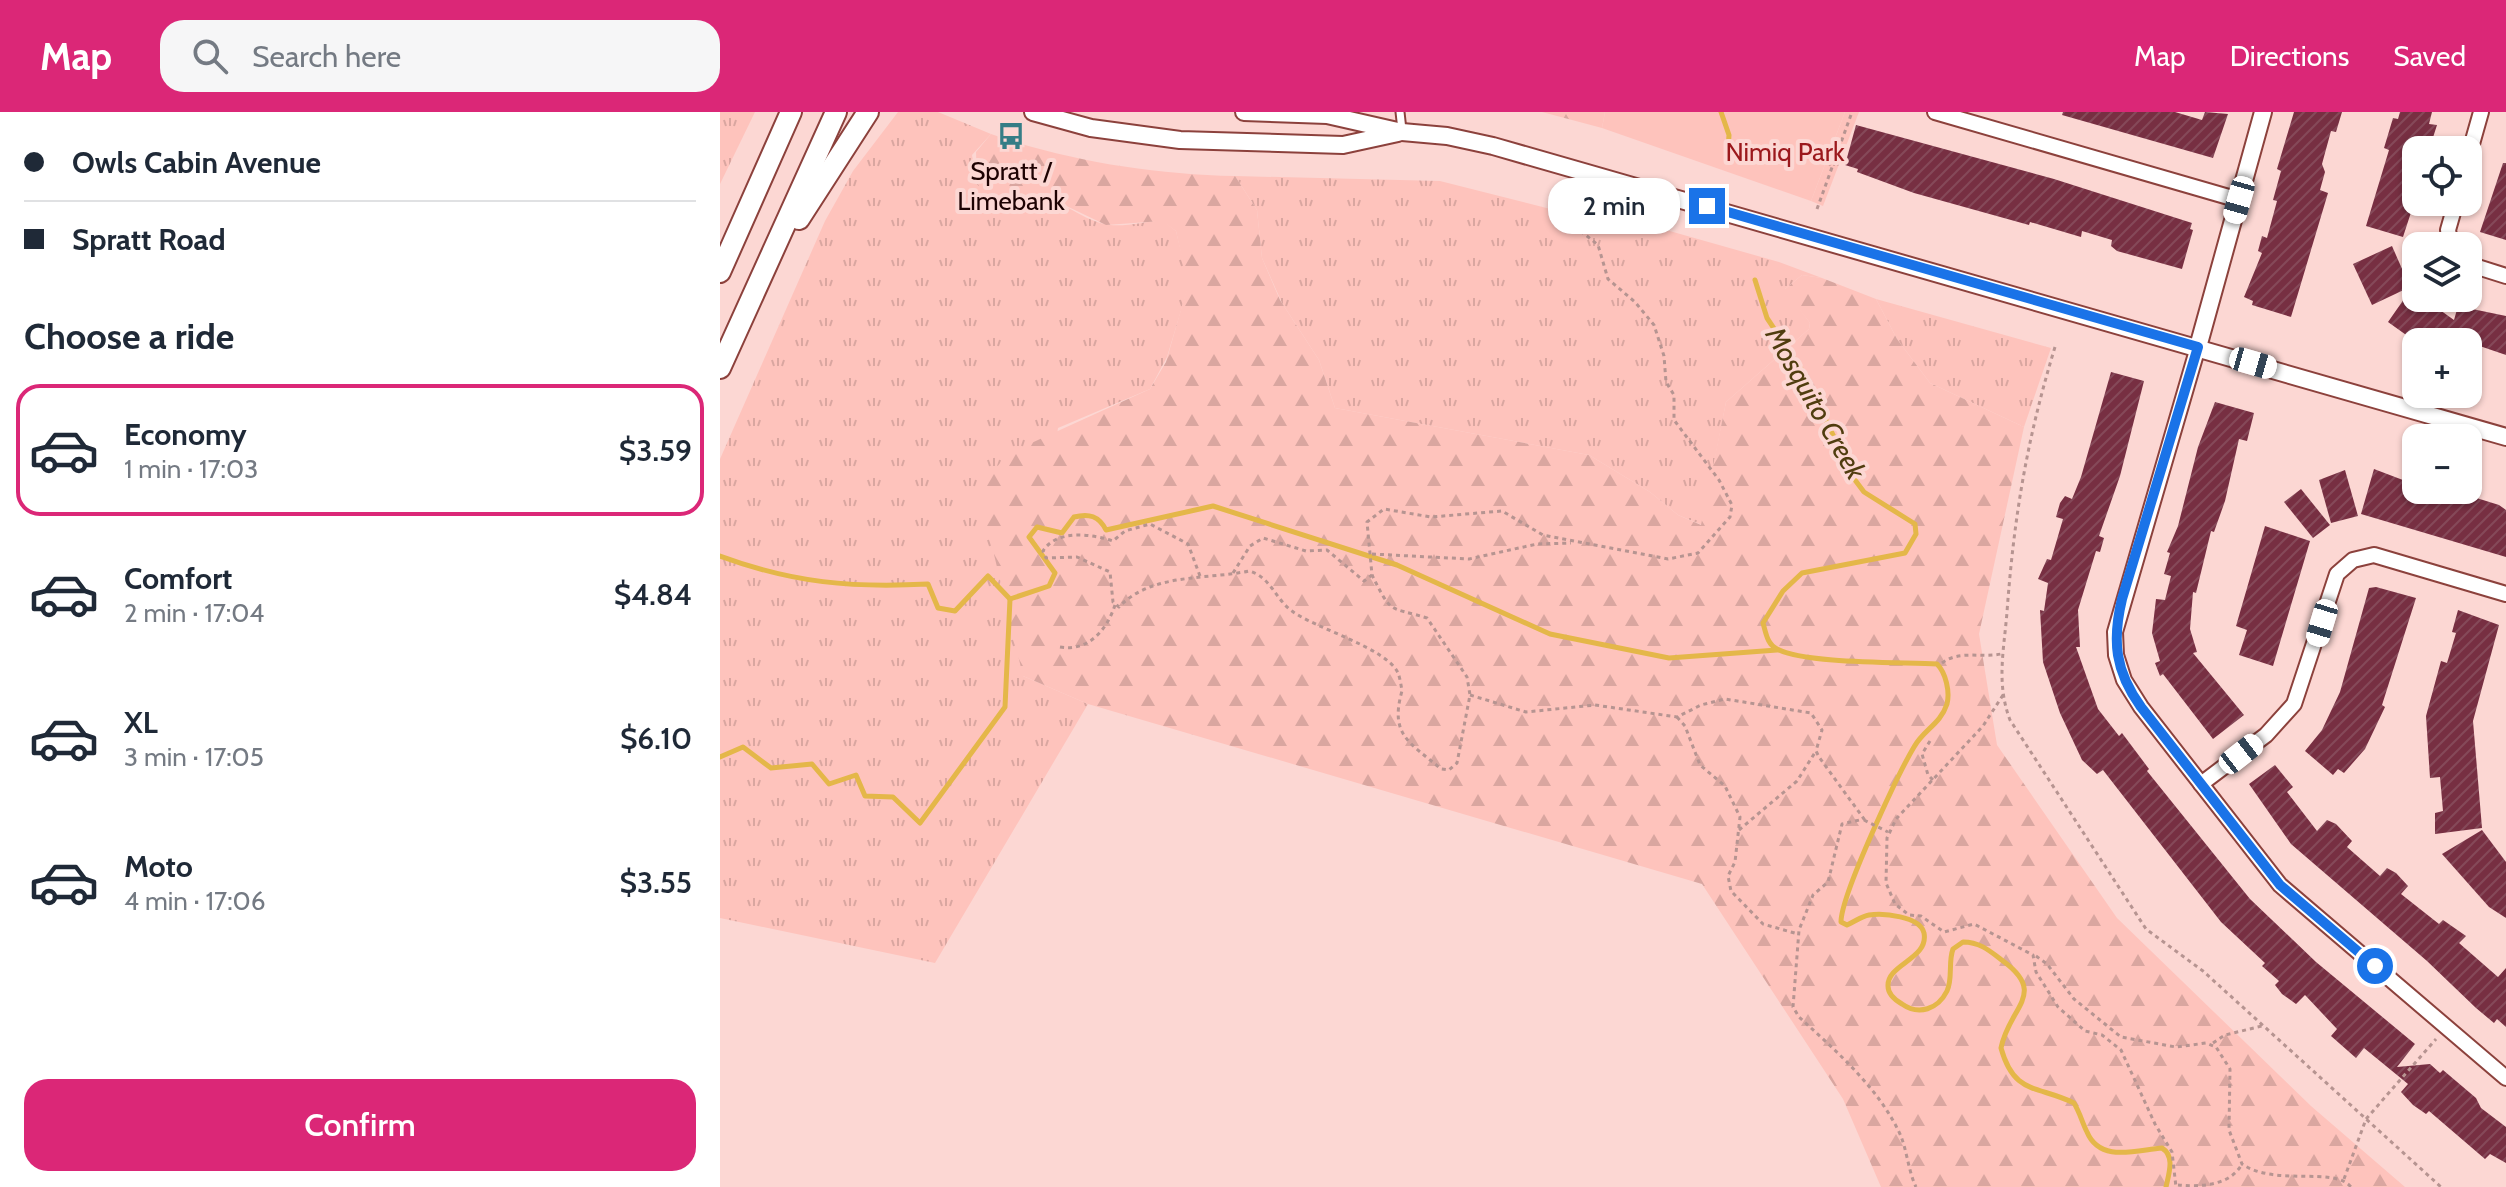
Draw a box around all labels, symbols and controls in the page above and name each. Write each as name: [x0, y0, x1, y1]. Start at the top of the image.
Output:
search box: [160, 20, 720, 92]
text: Map: [40, 33, 112, 80]
icon: search: [188, 34, 232, 78]
text: Search here: [252, 38, 401, 75]
text: Map: [2134, 39, 2186, 73]
text: Directions: [2230, 39, 2349, 73]
text: Saved: [2393, 39, 2466, 73]
bus stop icon: Spratt / Limebank: [996, 121, 1026, 151]
park label: Nimiq Park: [1725, 136, 1845, 168]
map controls: [2402, 136, 2482, 504]
button: locate: [2402, 136, 2482, 216]
text: Owls Cabin Avenue: [72, 144, 321, 181]
place label: Spratt / Limebank: [957, 155, 1065, 217]
car: [2221, 174, 2257, 226]
callout: 2 min: [1547, 178, 1679, 234]
route end: [1689, 188, 1725, 224]
text: 2 min: [1583, 190, 1645, 222]
text: Spratt Road: [72, 221, 226, 258]
button: layers: [2402, 232, 2482, 312]
text: Choose a ride: [24, 314, 234, 358]
water label: Mosquito Creek: [1758, 320, 1874, 486]
button: +: [2402, 328, 2482, 408]
car: [2227, 345, 2279, 381]
icon: car: [28, 414, 100, 486]
text: Economy: [124, 416, 247, 453]
button: −: [2402, 424, 2482, 504]
text: $3.59: [619, 432, 692, 469]
text: 1 min · 17:03: [124, 453, 258, 485]
icon: car: [28, 558, 100, 630]
text: Comfort: [124, 560, 232, 597]
text: $4.84: [614, 576, 692, 613]
text: 2 min · 17:04: [124, 597, 264, 629]
car: [2304, 597, 2340, 649]
icon: car: [28, 702, 100, 774]
text: XL: [124, 704, 158, 741]
text: $6.10: [620, 720, 692, 757]
car: [2215, 730, 2267, 778]
text: 3 min · 17:05: [124, 741, 264, 773]
icon: car: [28, 846, 100, 918]
text: Moto: [124, 848, 193, 885]
text: $3.55: [620, 864, 692, 901]
text: 4 min · 17:06: [124, 885, 266, 917]
route start: [2357, 948, 2393, 984]
button: Confirm: [24, 1079, 696, 1171]

